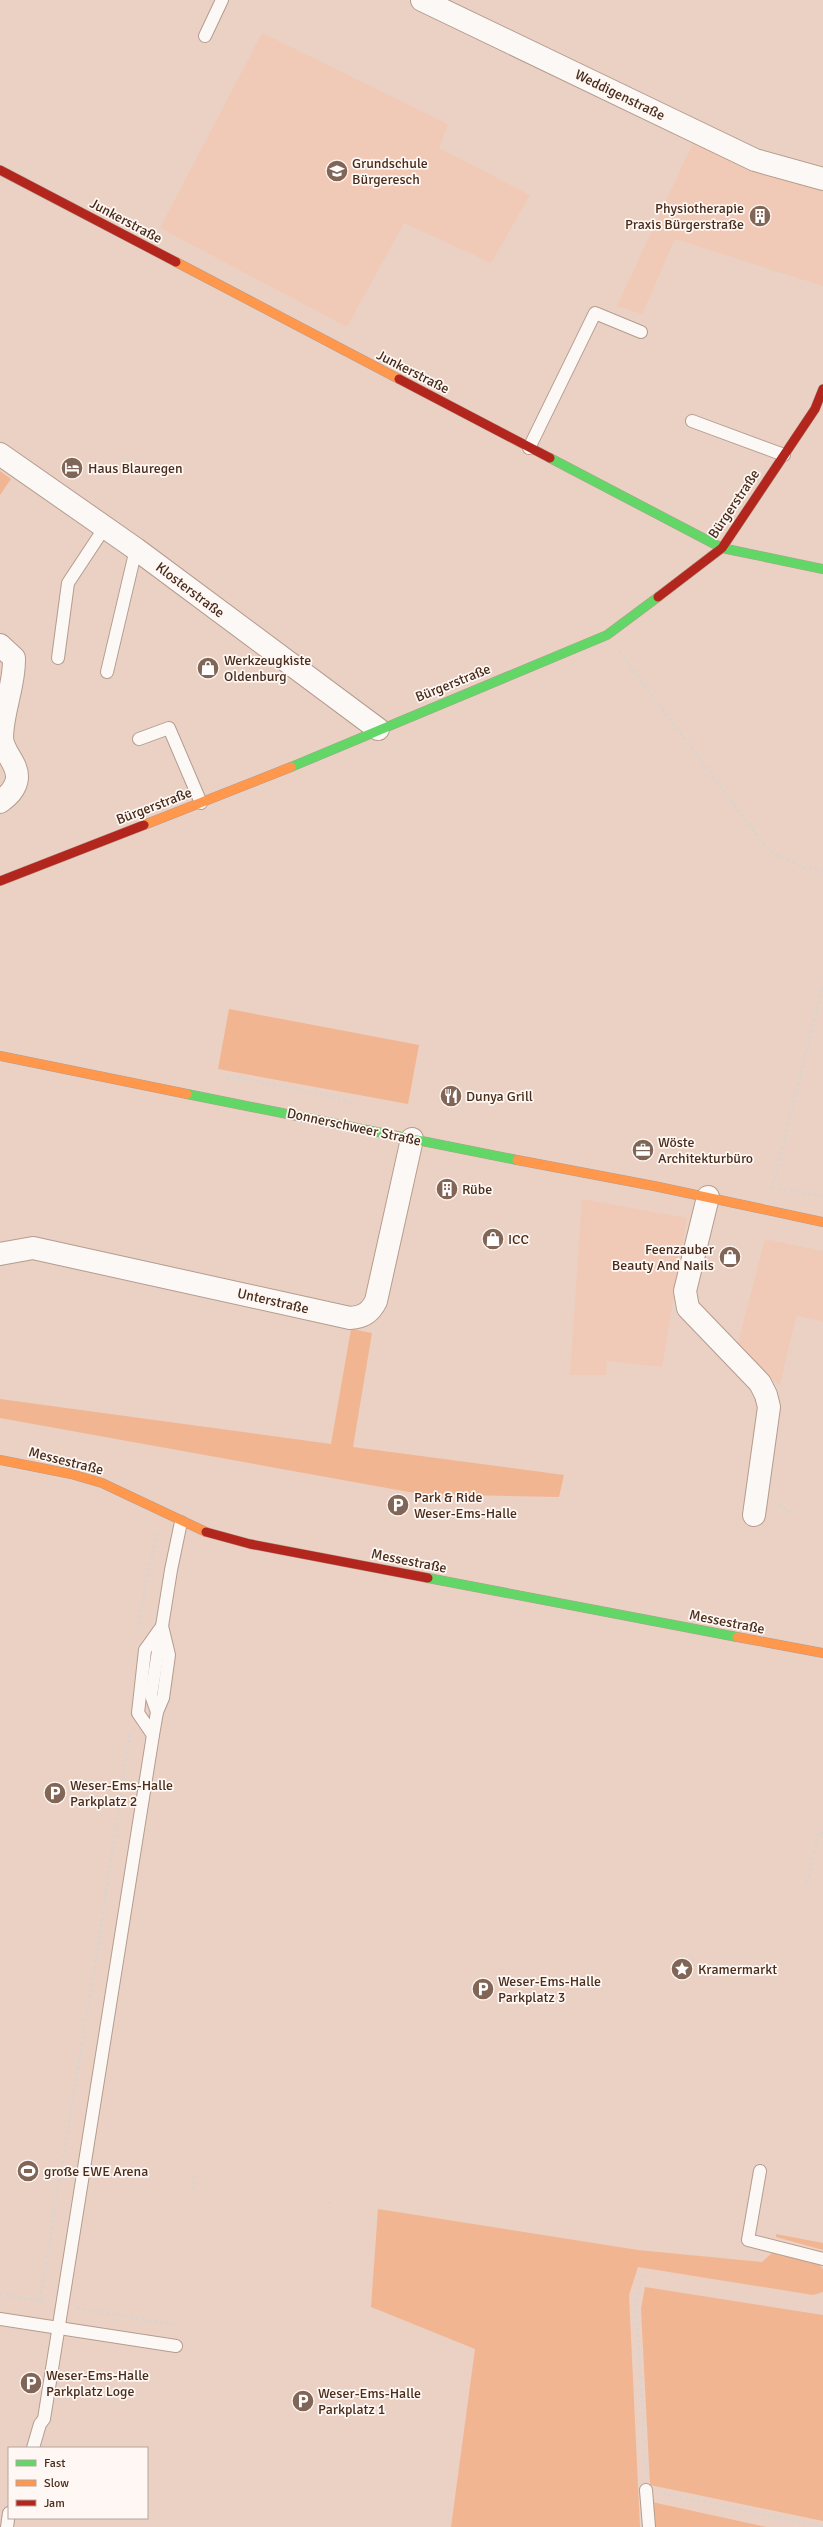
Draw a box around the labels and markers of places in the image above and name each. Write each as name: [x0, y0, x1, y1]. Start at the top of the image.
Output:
place label: Grundschule Bürgeresch: [352, 155, 428, 188]
school or university icon: Grundschule Bürgeresch: [324, 158, 350, 184]
place label: Physiotherapie Praxis Bürgerstraße: [625, 200, 744, 233]
building icon: Physiotherapie Praxis Bürgerstraße: [747, 203, 773, 229]
hotel icon: Haus Blauregen: [59, 455, 85, 481]
place label: Haus Blauregen: [88, 460, 183, 477]
place label: Werkzeugkiste Oldenburg: [224, 652, 311, 685]
shop icon: Werkzeugkiste Oldenburg: [195, 655, 221, 681]
restaurant icon: Dunya Grill: [438, 1083, 464, 1109]
place label: Dunya Grill: [466, 1088, 533, 1105]
place label: Wöste Architekturbüro: [658, 1134, 753, 1167]
office icon: Wöste Architekturbüro: [630, 1137, 656, 1163]
building icon: Rübe: [434, 1176, 460, 1202]
place label: Rübe: [462, 1181, 492, 1198]
shop icon: ICC: [480, 1226, 506, 1252]
place label: ICC: [508, 1231, 529, 1248]
place label: Feenzauber Beauty And Nails: [612, 1241, 715, 1274]
shop icon: Feenzauber Beauty And Nails: [717, 1244, 743, 1270]
place label: Park & Ride Weser-Ems-Halle: [414, 1489, 517, 1522]
parking icon: Park & Ride Weser-Ems-Halle: [385, 1492, 411, 1518]
place label: Weser-Ems-Halle Parkplatz 2: [70, 1777, 173, 1810]
parking icon: Weser-Ems-Halle Parkplatz 2: [42, 1780, 68, 1806]
place icon: Kramermarkt: [669, 1956, 695, 1982]
place label: Kramermarkt: [698, 1961, 777, 1978]
place label: Weser-Ems-Halle Parkplatz 3: [498, 1973, 601, 2006]
parking icon: Weser-Ems-Halle Parkplatz 3: [470, 1976, 496, 2002]
sports icon: große EWE Arena: [15, 2158, 41, 2184]
place label: große EWE Arena: [44, 2163, 148, 2180]
place label: Weser-Ems-Halle Parkplatz Loge: [46, 2367, 149, 2400]
parking icon: Weser-Ems-Halle Parkplatz Loge: [18, 2370, 44, 2396]
place label: Weser-Ems-Halle Parkplatz 1: [318, 2385, 421, 2418]
parking icon: Weser-Ems-Halle Parkplatz 1: [290, 2388, 316, 2414]

